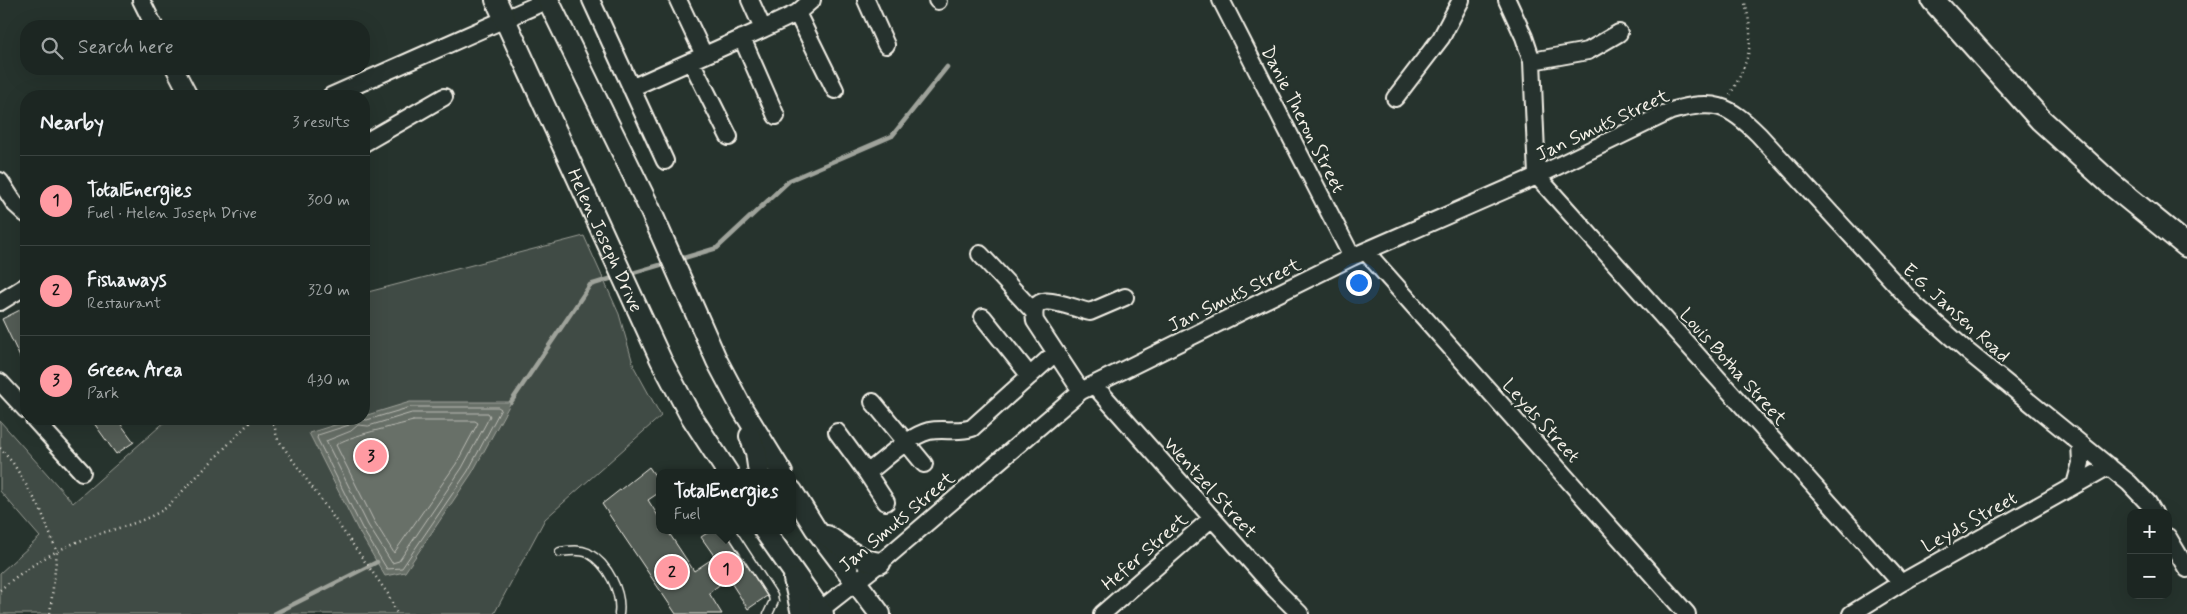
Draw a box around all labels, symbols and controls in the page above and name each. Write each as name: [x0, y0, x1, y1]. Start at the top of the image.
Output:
search box: [20, 20, 370, 75]
icon: search: [38, 34, 66, 62]
text: Search here: [78, 35, 174, 60]
street label: Danie Theron Street: [1255, 42, 1351, 198]
street label: Jan Smuts Street: [1532, 83, 1673, 167]
text: Nearby: [40, 109, 104, 137]
text: 3 results: [292, 112, 350, 133]
street label: Helen Joseph Drive: [561, 165, 648, 317]
text: TotalEnergies: [87, 178, 192, 203]
text: 1: [52, 190, 60, 211]
text: 300 m: [307, 190, 350, 211]
text: Fuel · Helen Joseph Drive: [87, 203, 257, 224]
street label: Jan Smuts Street: [1164, 252, 1305, 338]
street label: E.G. Jansen Road: [1897, 258, 2015, 368]
text: Fishaways: [87, 268, 167, 293]
your location: [1346, 270, 1372, 296]
text: 2: [52, 280, 60, 301]
text: 320 m: [308, 280, 350, 301]
text: Restaurant: [87, 293, 161, 314]
street label: Louis Botha Street: [1673, 303, 1792, 431]
text: Green Area: [87, 358, 183, 383]
text: 3: [52, 370, 60, 391]
text: 430 m: [307, 370, 350, 391]
street label: Leyds Street: [1496, 374, 1585, 468]
text: Park: [87, 383, 119, 404]
street label: Wentzel Street: [1158, 432, 1262, 544]
pin: 3: [355, 437, 387, 475]
street label: Jan Smuts Street: [834, 466, 960, 578]
popup: [656, 469, 796, 534]
text: TotalEnergies: [674, 479, 778, 504]
street label: Leyds Street: [1918, 486, 2022, 559]
text: Fuel: [674, 504, 701, 525]
street label: Hefer Street: [1097, 508, 1193, 597]
map controls: [2127, 509, 2172, 599]
button: +: [2127, 509, 2172, 554]
pin: 1: [710, 550, 742, 588]
pin: 2: [656, 553, 688, 591]
button: −: [2127, 554, 2172, 599]

